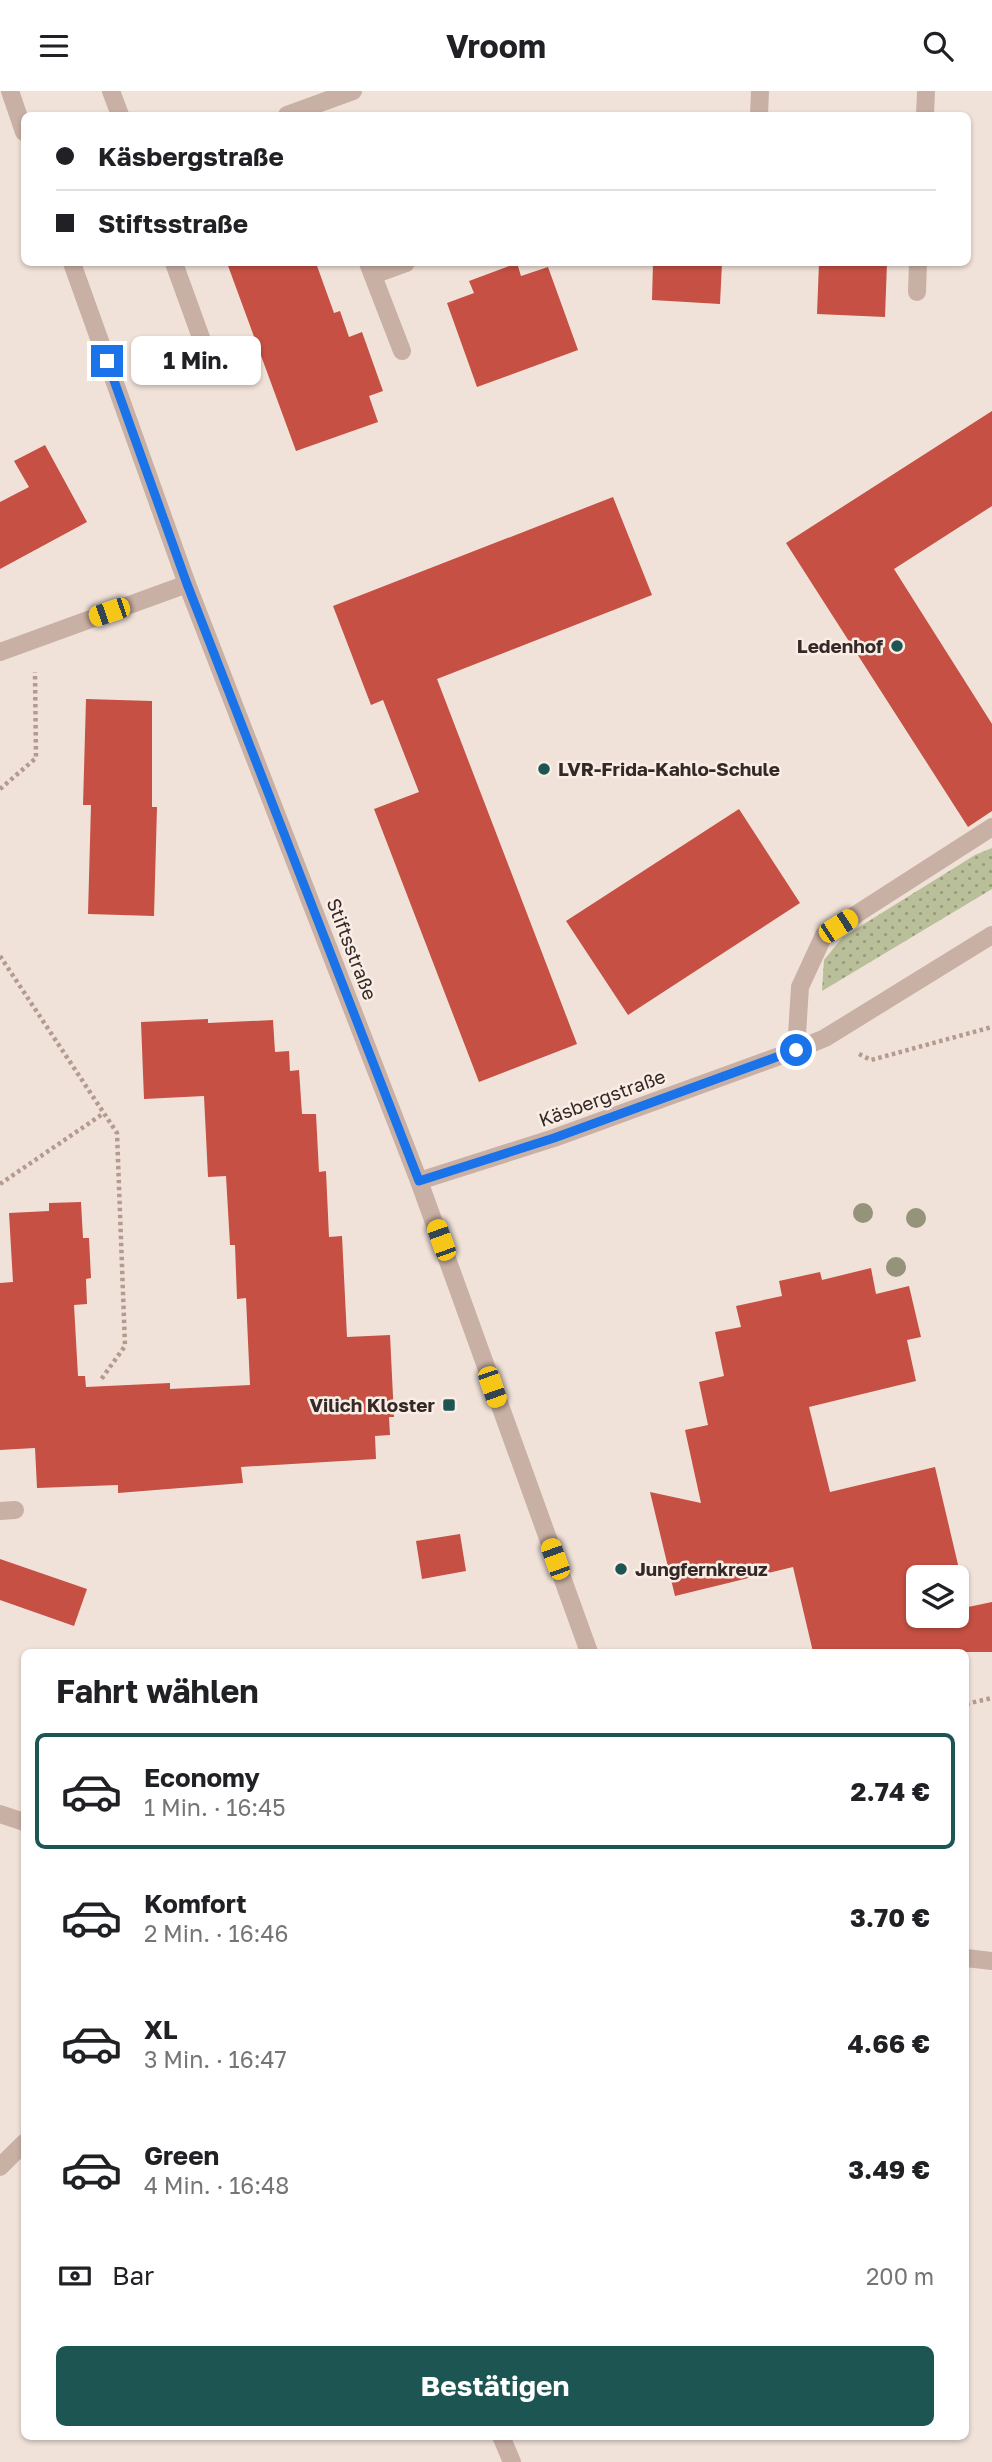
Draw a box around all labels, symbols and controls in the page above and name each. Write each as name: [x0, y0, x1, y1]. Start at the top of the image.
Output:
icon: menu: [35, 27, 73, 65]
text: Vroom: [446, 27, 546, 65]
icon: search: [919, 27, 957, 65]
text: Käsbergstraße: [98, 141, 284, 172]
text: Stiftsstraße: [98, 208, 248, 239]
callout: 1 Min.: [132, 337, 261, 385]
route end: [91, 345, 123, 377]
text: 1 Min.: [163, 346, 229, 374]
car: [86, 595, 133, 629]
place label: Ledenhof: [797, 634, 883, 657]
marker: Ledenhof: [889, 638, 905, 654]
place label: LVR-Frida-Kahlo-Schule: [558, 757, 780, 780]
marker: LVR-Frida-Kahlo-Schule: [536, 761, 552, 777]
street label: Stiftsstraße: [323, 895, 382, 1003]
car: [815, 906, 862, 946]
route start: [780, 1034, 812, 1066]
street label: Käsbergstraße: [535, 1064, 668, 1131]
car: [424, 1217, 459, 1263]
car: [476, 1364, 509, 1410]
place label: Vilich Kloster: [309, 1393, 436, 1416]
marker: Vilich Kloster: [441, 1397, 457, 1413]
car: [538, 1536, 573, 1582]
place label: Jungfernkreuz: [635, 1557, 768, 1580]
marker: Jungfernkreuz: [613, 1561, 629, 1577]
map controls: [906, 1565, 969, 1628]
button: layers: [906, 1565, 969, 1628]
text: Fahrt wählen: [56, 1672, 259, 1710]
icon: car: [60, 1760, 123, 1823]
text: Economy: [144, 1762, 260, 1793]
text: 2.74 €: [851, 1776, 930, 1807]
text: 1 Min. · 16:45: [144, 1793, 286, 1821]
icon: car: [60, 1886, 123, 1949]
text: Komfort: [144, 1888, 247, 1919]
text: 3.70 €: [850, 1902, 930, 1933]
text: 2 Min. · 16:46: [144, 1919, 288, 1947]
icon: car: [60, 2012, 123, 2075]
text: XL: [144, 2014, 178, 2045]
text: 4.66 €: [848, 2028, 930, 2059]
text: 3 Min. · 16:47: [144, 2045, 287, 2073]
icon: car: [60, 2138, 123, 2201]
text: Green: [144, 2140, 219, 2171]
text: 3.49 €: [848, 2154, 930, 2185]
text: 4 Min. · 16:48: [144, 2171, 289, 2199]
icon: cash: [56, 2257, 94, 2295]
text: Bar: [112, 2260, 154, 2291]
text: 200 m: [866, 2262, 934, 2290]
button: Bestätigen: [56, 2346, 934, 2426]

